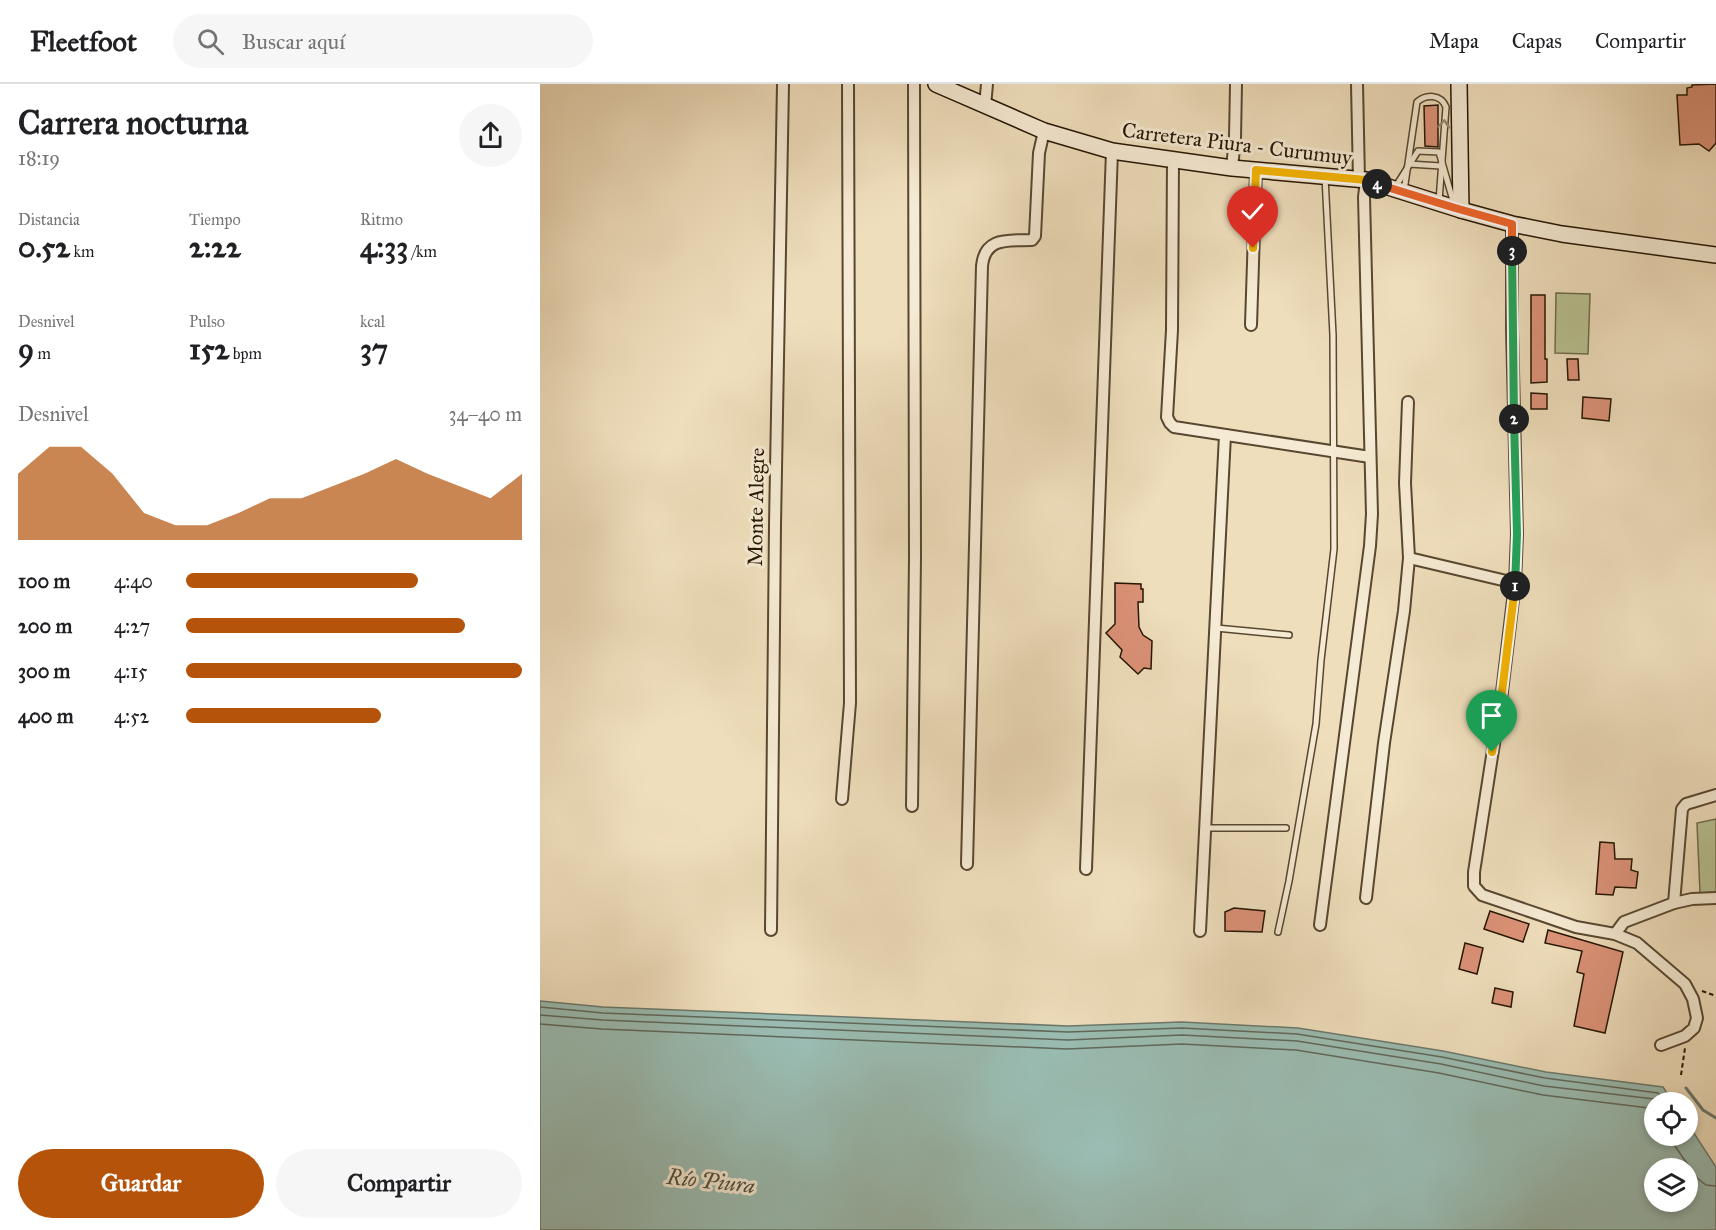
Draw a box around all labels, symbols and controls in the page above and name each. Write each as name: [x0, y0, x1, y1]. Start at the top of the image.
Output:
search box: [173, 14, 593, 68]
text: Fleetfoot: [30, 24, 137, 59]
icon: search: [194, 25, 227, 58]
text: Buscar aquí: [242, 28, 345, 55]
text: Mapa: [1429, 28, 1479, 54]
text: Capas: [1512, 28, 1562, 54]
text: Compartir: [1595, 28, 1686, 54]
text: Carrera nocturna: [18, 103, 248, 143]
button: share: [459, 104, 522, 167]
street label: Carretera Piura - Curumuy: [1121, 117, 1355, 171]
one-way arrow: [1438, 119, 1451, 128]
text: 18:19: [18, 146, 60, 170]
pin: 4: [1362, 169, 1392, 199]
text: 4: [1373, 174, 1381, 193]
pin: [1227, 186, 1278, 248]
icon: check: [1236, 195, 1269, 228]
text: Distancia: [18, 210, 80, 229]
text: Tiempo: [189, 210, 241, 229]
text: Ritmo: [360, 210, 403, 229]
text: 0.52: [18, 229, 70, 265]
text: 2:22: [189, 229, 241, 265]
text: 4:33: [360, 229, 408, 265]
pin: 3: [1497, 236, 1527, 266]
text: 3: [1509, 241, 1515, 260]
text: km: [70, 242, 94, 261]
text: /km: [408, 242, 437, 261]
text: Desnivel: [18, 312, 74, 331]
text: Pulso: [189, 312, 225, 331]
text: kcal: [360, 312, 385, 331]
text: 9: [18, 331, 34, 367]
text: 152: [189, 331, 229, 367]
text: 37: [360, 331, 388, 367]
text: m: [34, 344, 51, 363]
text: bpm: [229, 344, 262, 363]
text: Desnivel: [18, 402, 89, 426]
text: 34–40 m: [448, 402, 522, 426]
pin: 2: [1499, 404, 1529, 434]
text: 2: [1510, 409, 1518, 428]
street label: Monte Alegre: [742, 447, 770, 567]
text: 100 m: [18, 569, 70, 593]
text: 4:40: [114, 569, 153, 593]
pin: 1: [1500, 571, 1530, 601]
text: 1: [1512, 576, 1518, 595]
text: 200 m: [18, 614, 72, 638]
text: 4:27: [114, 614, 150, 638]
text: 300 m: [18, 659, 70, 683]
text: 4:15: [114, 659, 147, 683]
pin: [1466, 690, 1517, 752]
icon: arrive: [1475, 699, 1508, 732]
text: 400 m: [18, 704, 74, 728]
text: 4:52: [114, 704, 149, 728]
map controls: [1644, 1092, 1698, 1212]
button: locate: [1644, 1092, 1698, 1146]
button: Guardar: [18, 1149, 264, 1218]
button: Compartir: [276, 1149, 522, 1218]
button: layers: [1644, 1158, 1698, 1212]
water label: Río Piura: [665, 1163, 756, 1199]

